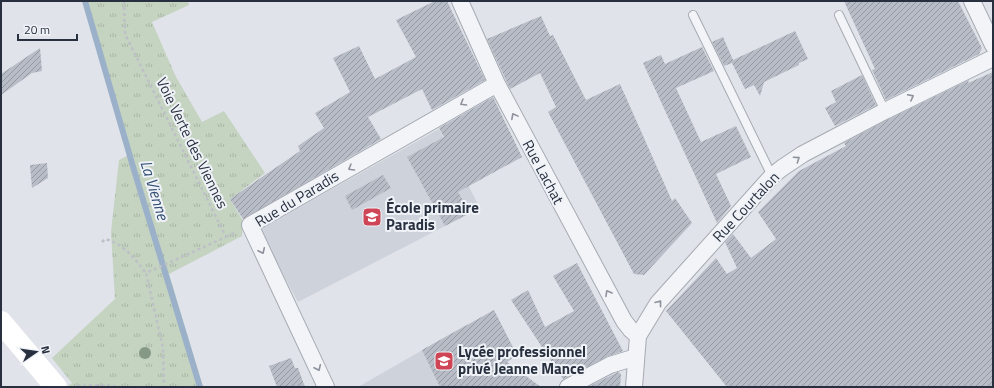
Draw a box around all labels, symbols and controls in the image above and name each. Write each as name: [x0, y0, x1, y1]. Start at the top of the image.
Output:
scale bar: [18, 16, 77, 42]
text: 20 m: [24, 20, 50, 39]
street label: Voie Verte des Viennes: [151, 73, 234, 212]
one-way arrow: [907, 95, 915, 102]
one-way arrow: [460, 99, 468, 106]
one-way arrow: [512, 113, 519, 120]
street label: Rue Lachat: [517, 135, 570, 209]
one-way arrow: [793, 156, 800, 164]
water label: La Vienne: [135, 157, 176, 224]
one-way arrow: [348, 163, 355, 170]
street label: Rue du Paradis: [250, 164, 343, 233]
street label: Rue Courtalon: [707, 166, 785, 247]
place label: École primaire Paradis: [386, 196, 479, 236]
school or university icon: École primaire Paradis: [361, 206, 383, 228]
one-way arrow: [257, 246, 265, 254]
one-way arrow: [606, 290, 613, 297]
one-way arrow: [654, 300, 661, 307]
north arrow: [16, 332, 56, 372]
place label: Lycée professionnel privé Jeanne Mance: [458, 340, 586, 380]
text: N: [37, 344, 54, 355]
school or university icon: Lycée professionnel privé Jeanne Mance: [433, 350, 455, 372]
one-way arrow: [313, 364, 321, 372]

